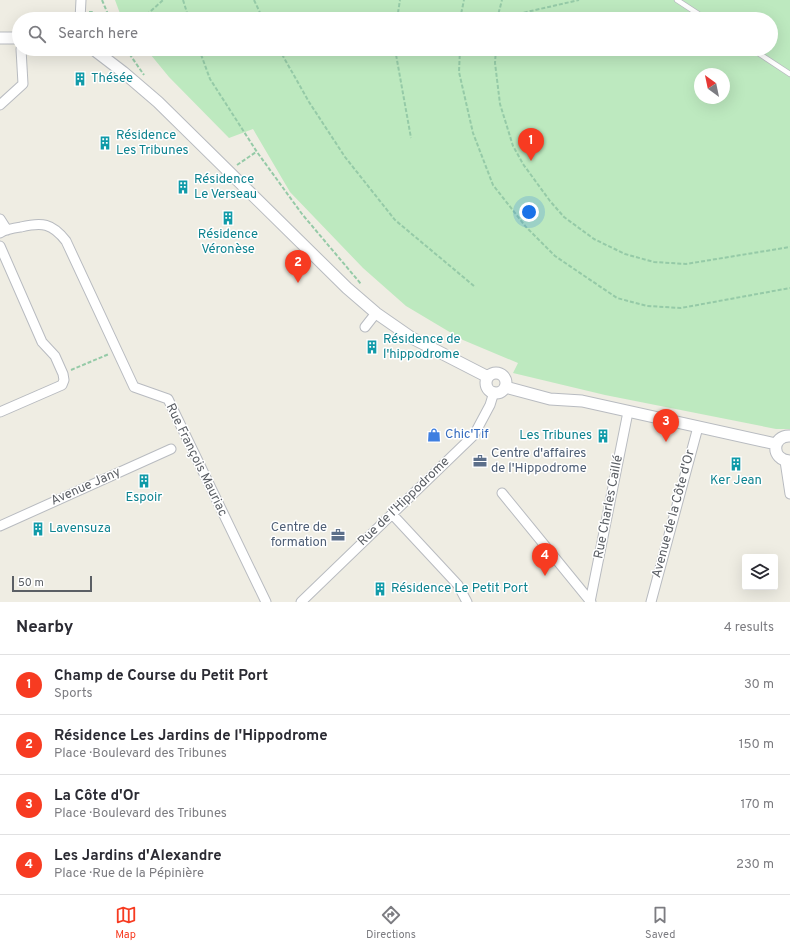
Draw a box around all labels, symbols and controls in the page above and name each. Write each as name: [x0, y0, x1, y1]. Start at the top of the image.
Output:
search box: [12, 12, 778, 56]
icon: search: [26, 23, 48, 45]
text: Search here: [58, 25, 138, 44]
north arrow: [694, 68, 730, 104]
building icon: Thésée: [72, 71, 88, 87]
place label: Thésée: [91, 71, 133, 87]
place label: Résidence Les Tribunes: [116, 128, 189, 159]
pin: 1: [518, 128, 544, 161]
building icon: Résidence Les Tribunes: [97, 135, 113, 151]
place label: Résidence Le Verseau: [194, 172, 257, 203]
building icon: Résidence Le Verseau: [175, 179, 191, 195]
your location: [519, 202, 539, 222]
building icon: Résidence Véronèse: [220, 210, 236, 226]
place label: Résidence Véronèse: [198, 227, 258, 258]
pin: 2: [285, 250, 311, 283]
place label: Résidence de l'hippodrome: [383, 332, 461, 363]
building icon: Résidence de l'hippodrome: [364, 339, 380, 355]
street label: Rue François Mauriac: [162, 401, 230, 519]
pin: 3: [653, 409, 679, 442]
shop icon: Chic'Tif: [426, 427, 442, 443]
place label: Chic'Tif: [445, 427, 489, 443]
place label: Les Tribunes: [519, 428, 592, 444]
building icon: Les Tribunes: [595, 428, 611, 444]
place label: Centre d'affaires de l'Hippodrome: [491, 446, 587, 477]
street label: Avenue de la Côte d'Or: [649, 448, 699, 580]
office icon: Centre d'affaires de l'Hippodrome: [472, 453, 488, 469]
street label: Rue de l'Hippodrome: [355, 454, 453, 550]
street label: Rue Charles Caillé: [591, 454, 627, 560]
building icon: Ker Jean: [728, 456, 744, 472]
street label: Avenue Jany: [49, 464, 124, 510]
building icon: Espoir: [136, 473, 152, 489]
place label: Ker Jean: [710, 473, 762, 489]
place label: Espoir: [126, 490, 162, 506]
place label: Centre de formation: [271, 520, 327, 551]
building icon: Lavensuza: [30, 521, 46, 537]
place label: Lavensuza: [49, 521, 111, 537]
office icon: Centre de formation: [330, 527, 346, 543]
pin: 4: [532, 543, 558, 576]
map controls: [742, 554, 778, 590]
button: layers: [742, 554, 778, 590]
scale bar: [12, 574, 92, 593]
text: 50 m: [18, 576, 44, 590]
building icon: Résidence Le Petit Port: [372, 581, 388, 597]
place label: Résidence Le Petit Port: [391, 581, 528, 597]
text: Nearby: [16, 617, 73, 639]
text: 4 results: [724, 620, 774, 636]
text: Champ de Course du Petit Port: [54, 667, 268, 686]
text: 1: [26, 677, 32, 693]
text: 30 m: [744, 677, 774, 693]
text: Sports: [54, 686, 93, 702]
text: Résidence Les Jardins de l'Hippodrome: [54, 727, 328, 746]
text: 2: [25, 737, 33, 753]
text: 150 m: [739, 737, 774, 753]
text: Place · Boulevard des Tribunes: [54, 746, 227, 762]
text: La Côte d'Or: [54, 787, 140, 806]
text: 3: [25, 797, 33, 813]
text: 170 m: [740, 797, 774, 813]
text: Place · Boulevard des Tribunes: [54, 806, 227, 822]
text: Les Jardins d'Alexandre: [54, 847, 222, 866]
text: 4: [25, 857, 33, 873]
text: 230 m: [736, 857, 774, 873]
text: Place · Rue de la Pépinière: [54, 866, 204, 882]
tab: Map: [115, 904, 137, 942]
tab: Directions: [366, 904, 416, 942]
tab: Saved: [645, 904, 675, 942]

